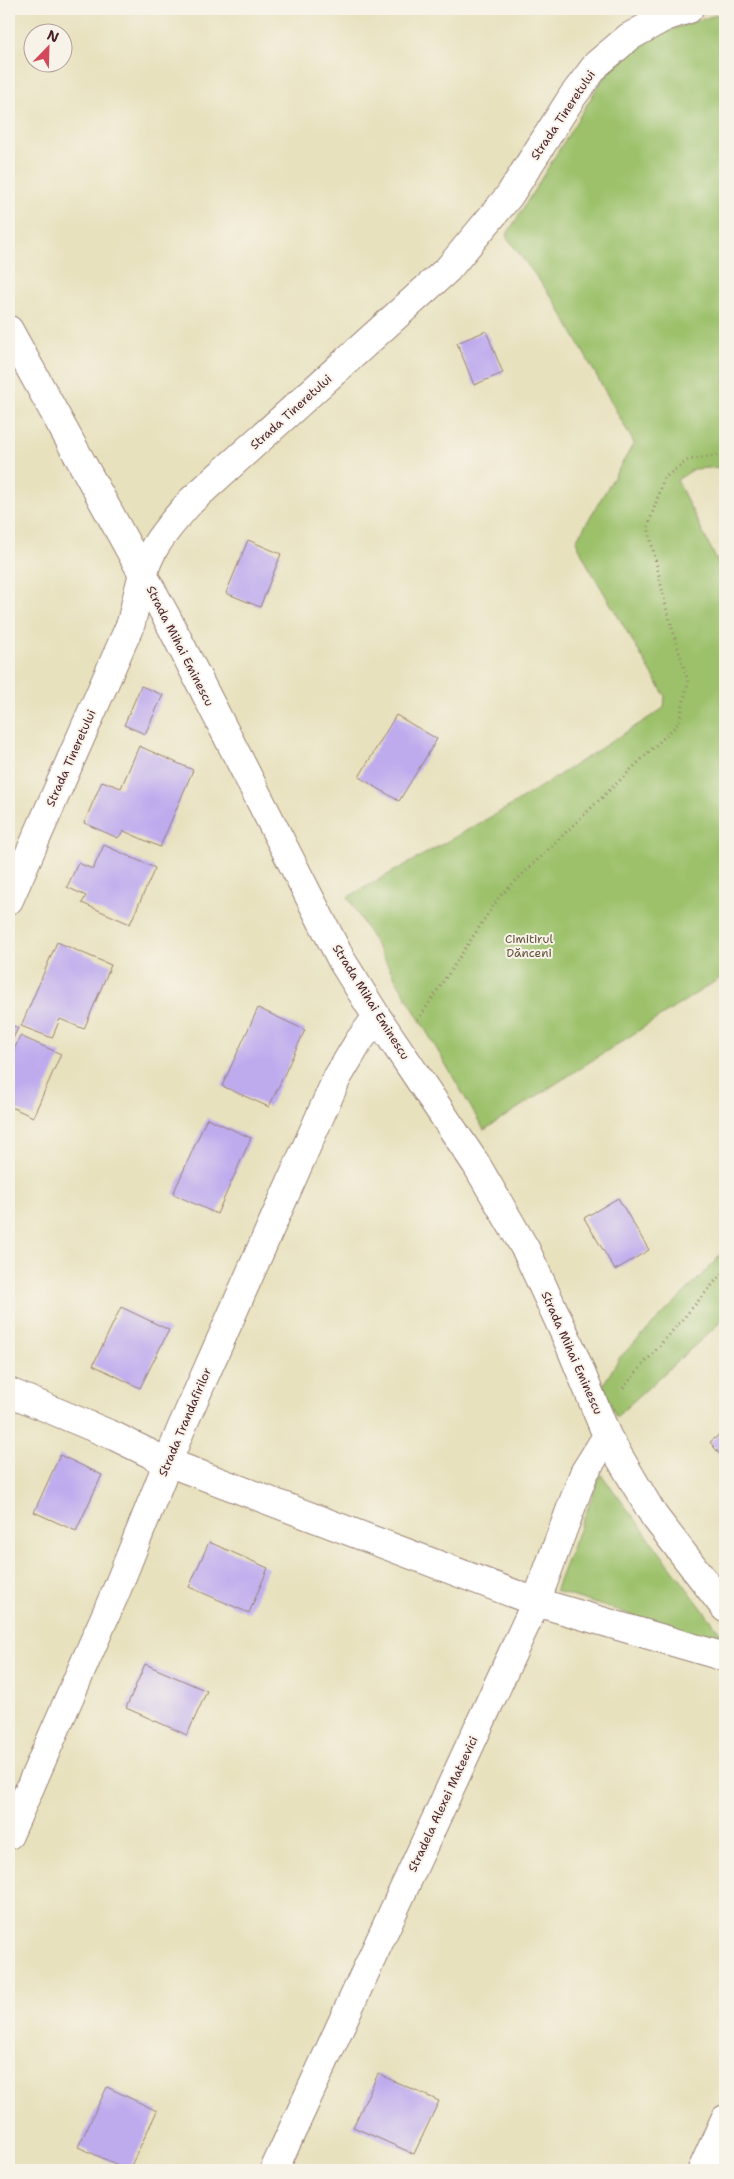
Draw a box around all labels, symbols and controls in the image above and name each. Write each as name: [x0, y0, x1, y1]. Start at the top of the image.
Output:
north arrow: [22, 22, 72, 72]
text: N: [44, 26, 62, 46]
street label: Strada Tineretului: [527, 67, 599, 163]
street label: Strada Tineretului: [247, 371, 335, 453]
street label: Strada Mihai Eminescu: [143, 583, 217, 709]
street label: Strada Tineretului: [42, 707, 100, 809]
park label: Cimitirul Dănceni: [505, 931, 553, 961]
street label: Strada Mihai Eminescu: [329, 941, 413, 1063]
street label: Strada Mihai Eminescu: [538, 1289, 606, 1417]
street label: Strada Trandafirilor: [155, 1365, 215, 1479]
street label: Stradela Alexei Mateevici: [404, 1733, 482, 1875]

